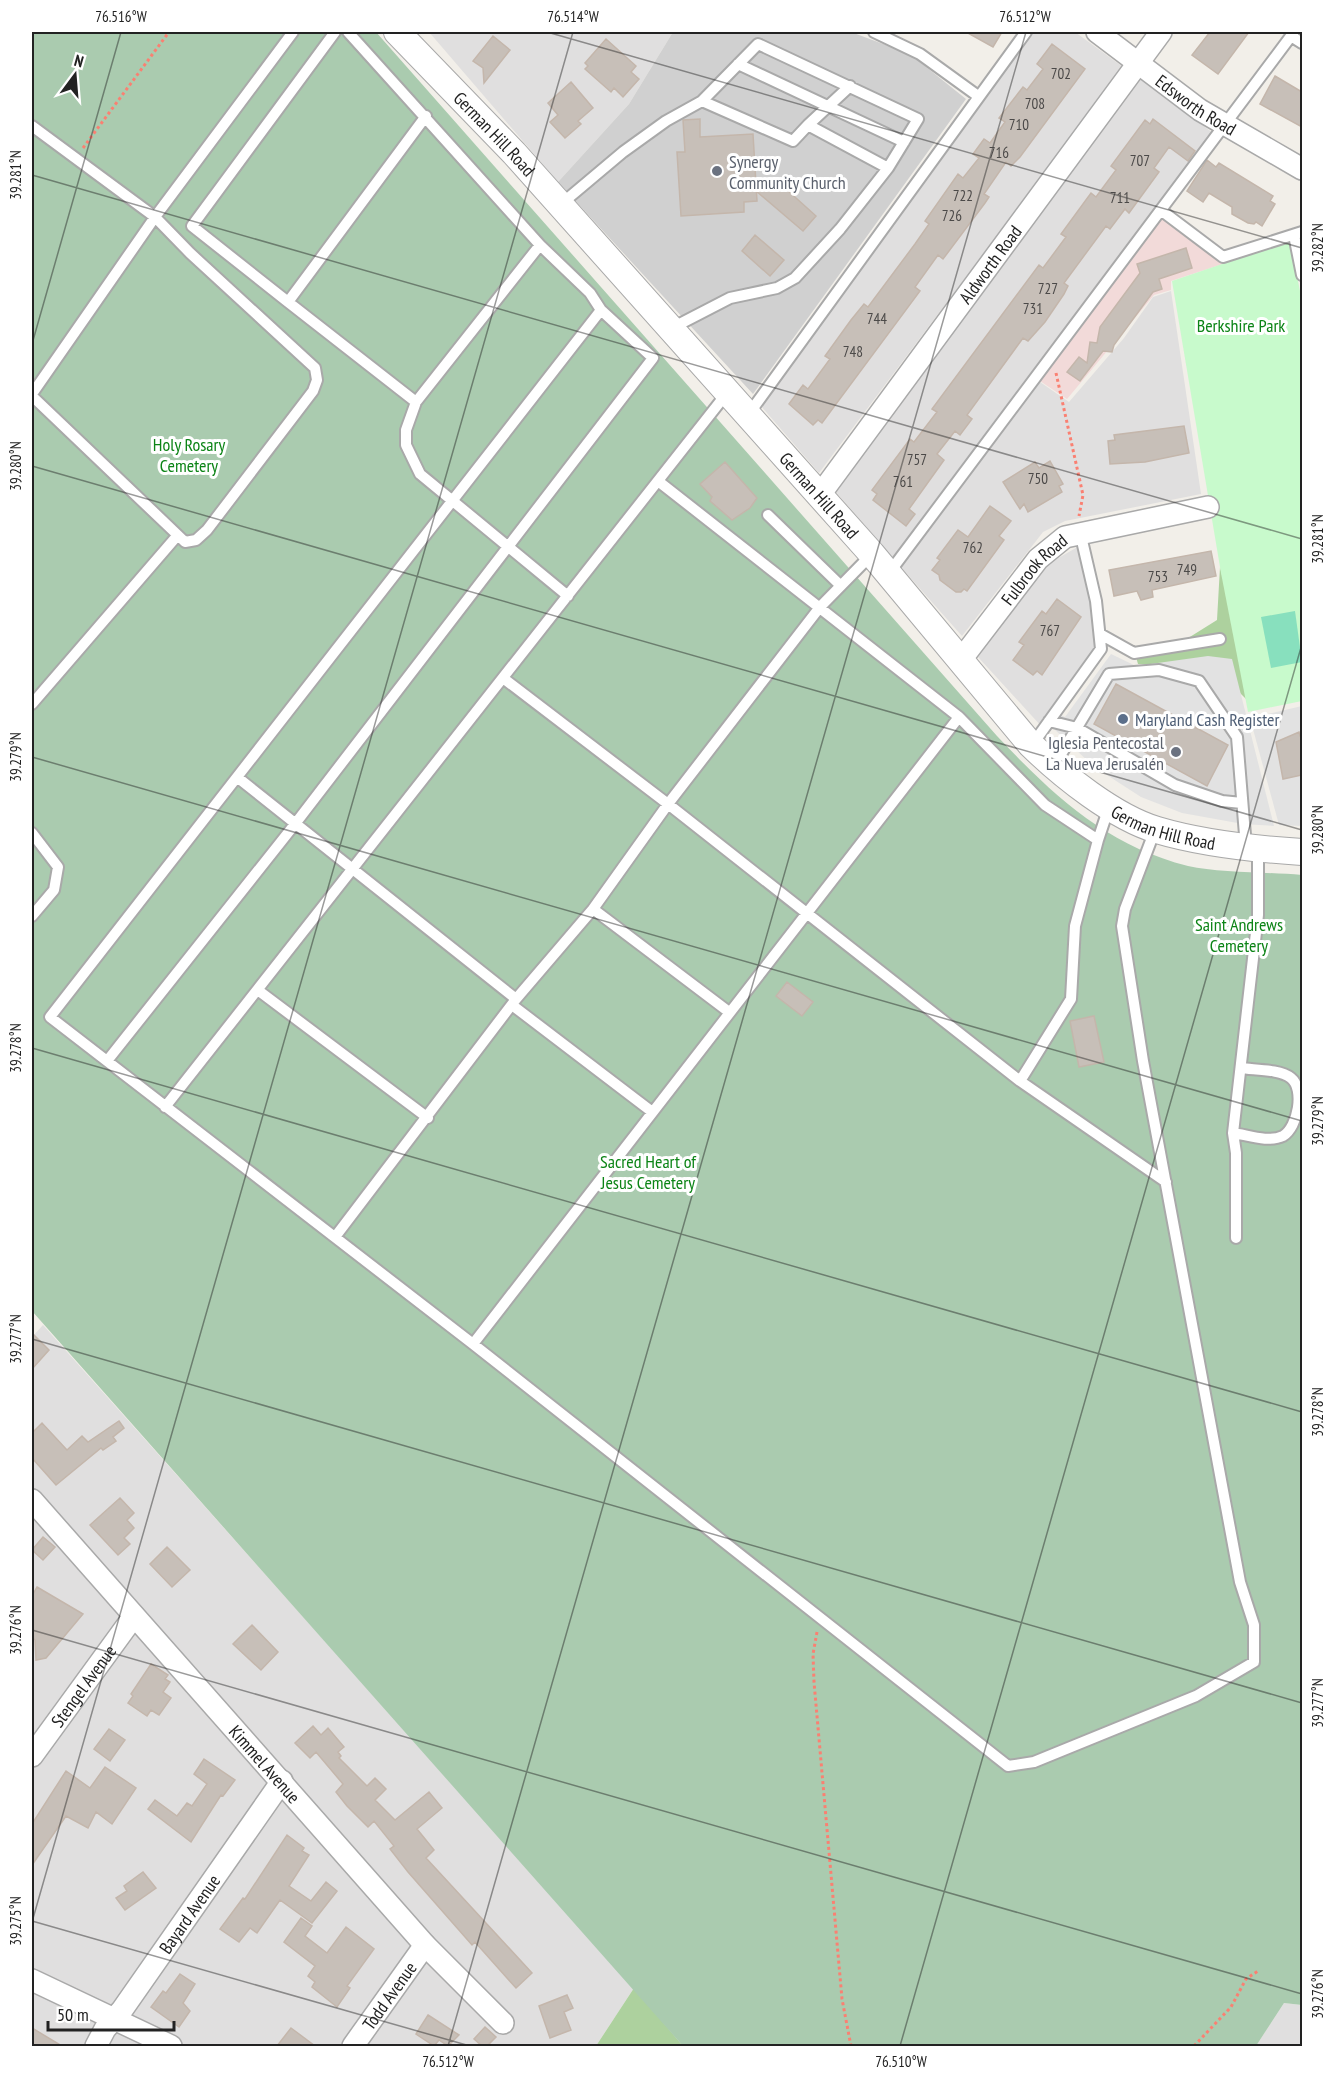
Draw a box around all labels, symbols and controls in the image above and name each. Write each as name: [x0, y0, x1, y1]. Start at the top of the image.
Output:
text: 76.516°W: [95, 7, 147, 26]
text: 76.514°W: [547, 7, 599, 26]
text: 76.512°W: [999, 7, 1051, 26]
north arrow: [45, 45, 105, 105]
text: N: [72, 50, 86, 71]
house number: 702: [1051, 64, 1071, 83]
street label: Edsworth Road: [1151, 69, 1241, 140]
street label: German Hill Road: [449, 86, 540, 181]
house number: 708: [1025, 94, 1045, 113]
house number: 710: [1009, 115, 1029, 134]
house number: 716: [989, 143, 1009, 162]
text: 39.281°N: [6, 150, 25, 200]
place label: Synergy Community Church: [729, 150, 846, 194]
house number: 707: [1130, 151, 1150, 170]
marker: Synergy Community Church: [710, 164, 724, 178]
house number: 722: [953, 186, 973, 205]
house number: 711: [1110, 188, 1130, 207]
house number: 726: [942, 206, 962, 225]
street label: Aldworth Road: [953, 220, 1026, 308]
text: 39.282°N: [1308, 223, 1327, 273]
house number: 727: [1038, 279, 1058, 298]
house number: 731: [1023, 299, 1043, 318]
house number: 744: [867, 309, 887, 328]
park label: Berkshire Park: [1197, 314, 1285, 337]
house number: 748: [843, 342, 863, 361]
park label: Holy Rosary Cemetery: [153, 433, 225, 477]
text: 39.280°N: [6, 441, 25, 491]
street label: German Hill Road: [775, 447, 864, 543]
house number: 757: [907, 450, 927, 469]
house number: 750: [1028, 469, 1048, 488]
house number: 761: [893, 472, 913, 491]
text: 39.281°N: [1308, 514, 1327, 564]
street label: Fulbrook Road: [996, 529, 1072, 610]
house number: 762: [963, 538, 983, 557]
house number: 749: [1177, 560, 1197, 579]
house number: 753: [1148, 567, 1168, 586]
house number: 767: [1040, 621, 1060, 640]
place label: Maryland Cash Register: [1135, 708, 1280, 731]
marker: Maryland Cash Register: [1116, 712, 1130, 726]
place label: Iglesia Pentecostal La Nueva Jerusalén: [1046, 731, 1165, 775]
text: 39.279°N: [6, 732, 25, 782]
marker: Iglesia Pentecostal La Nueva Jerusalén: [1169, 745, 1183, 759]
street label: German Hill Road: [1107, 800, 1217, 854]
text: 39.280°N: [1308, 805, 1327, 855]
park label: Saint Andrews Cemetery: [1195, 913, 1283, 957]
text: 39.278°N: [6, 1023, 25, 1073]
text: 39.279°N: [1308, 1096, 1327, 1146]
park label: Sacred Heart of Jesus Cemetery: [600, 1150, 697, 1194]
text: 39.277°N: [6, 1314, 25, 1364]
text: 39.278°N: [1308, 1387, 1327, 1437]
text: 39.276°N: [6, 1605, 25, 1655]
street label: Stengel Avenue: [46, 1640, 121, 1731]
text: 39.277°N: [1308, 1678, 1327, 1728]
street label: Kimmel Avenue: [224, 1720, 306, 1808]
street label: Bayard Avenue: [154, 1870, 225, 1958]
text: 39.275°N: [6, 1896, 25, 1946]
street label: Todd Avenue: [357, 1957, 421, 2034]
text: 39.276°N: [1308, 1969, 1327, 2019]
scale bar: [48, 1994, 174, 2032]
text: 50 m: [57, 2003, 89, 2026]
text: 76.512°W: [422, 2052, 474, 2071]
text: 76.510°W: [875, 2052, 927, 2071]

